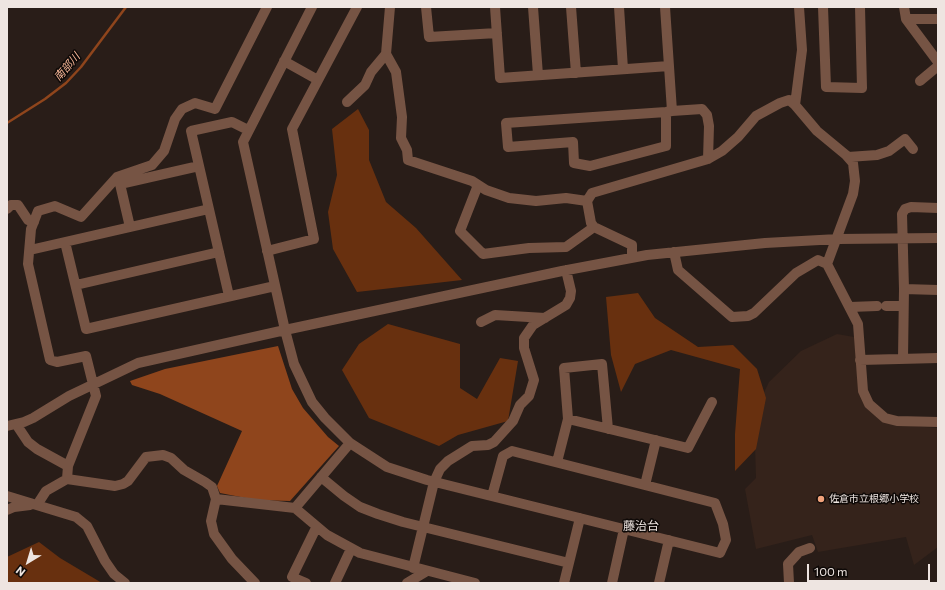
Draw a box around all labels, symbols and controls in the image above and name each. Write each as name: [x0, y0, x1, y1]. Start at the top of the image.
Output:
water label: 南部川: [51, 50, 83, 84]
place label: 佐倉市立根郷小学校: [829, 493, 919, 505]
marker: 佐倉市立根郷小学校: [816, 494, 826, 504]
district label: 藤治台: [623, 519, 659, 533]
north arrow: [8, 542, 48, 582]
scale bar: [809, 556, 932, 582]
text: N: [13, 564, 28, 580]
text: 100 m: [814, 564, 848, 578]

